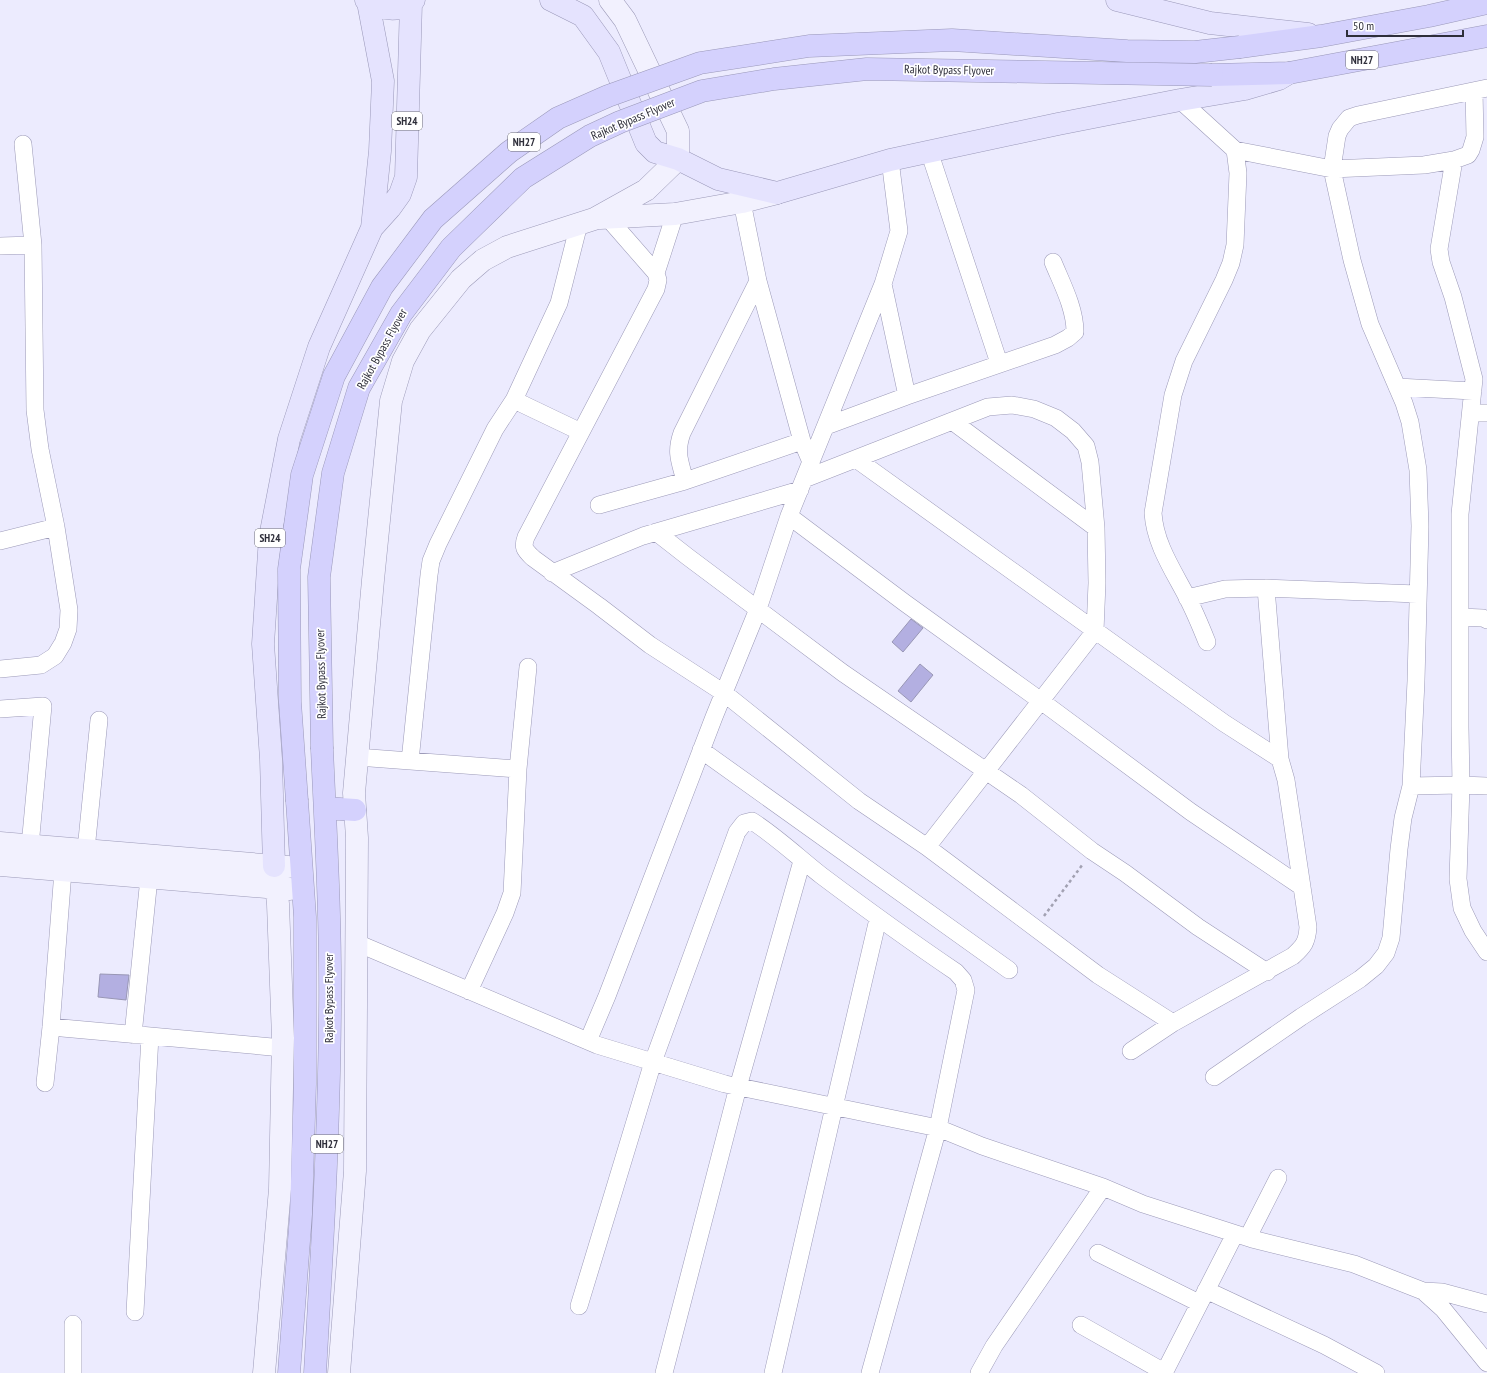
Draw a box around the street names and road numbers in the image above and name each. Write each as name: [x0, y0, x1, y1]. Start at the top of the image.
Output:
road number: NH27: [1346, 51, 1378, 69]
street label: Rajkot Bypass Flyover: [904, 61, 995, 78]
street label: Rajkot Bypass Flyover: [589, 94, 678, 143]
road number: SH24: [392, 112, 422, 130]
road number: NH27: [508, 133, 540, 151]
street label: Rajkot Bypass Flyover: [353, 305, 410, 392]
road number: SH24: [255, 529, 285, 547]
street label: Rajkot Bypass Flyover: [312, 628, 329, 719]
street label: Rajkot Bypass Flyover: [321, 952, 336, 1043]
road number: NH27: [311, 1135, 343, 1153]

